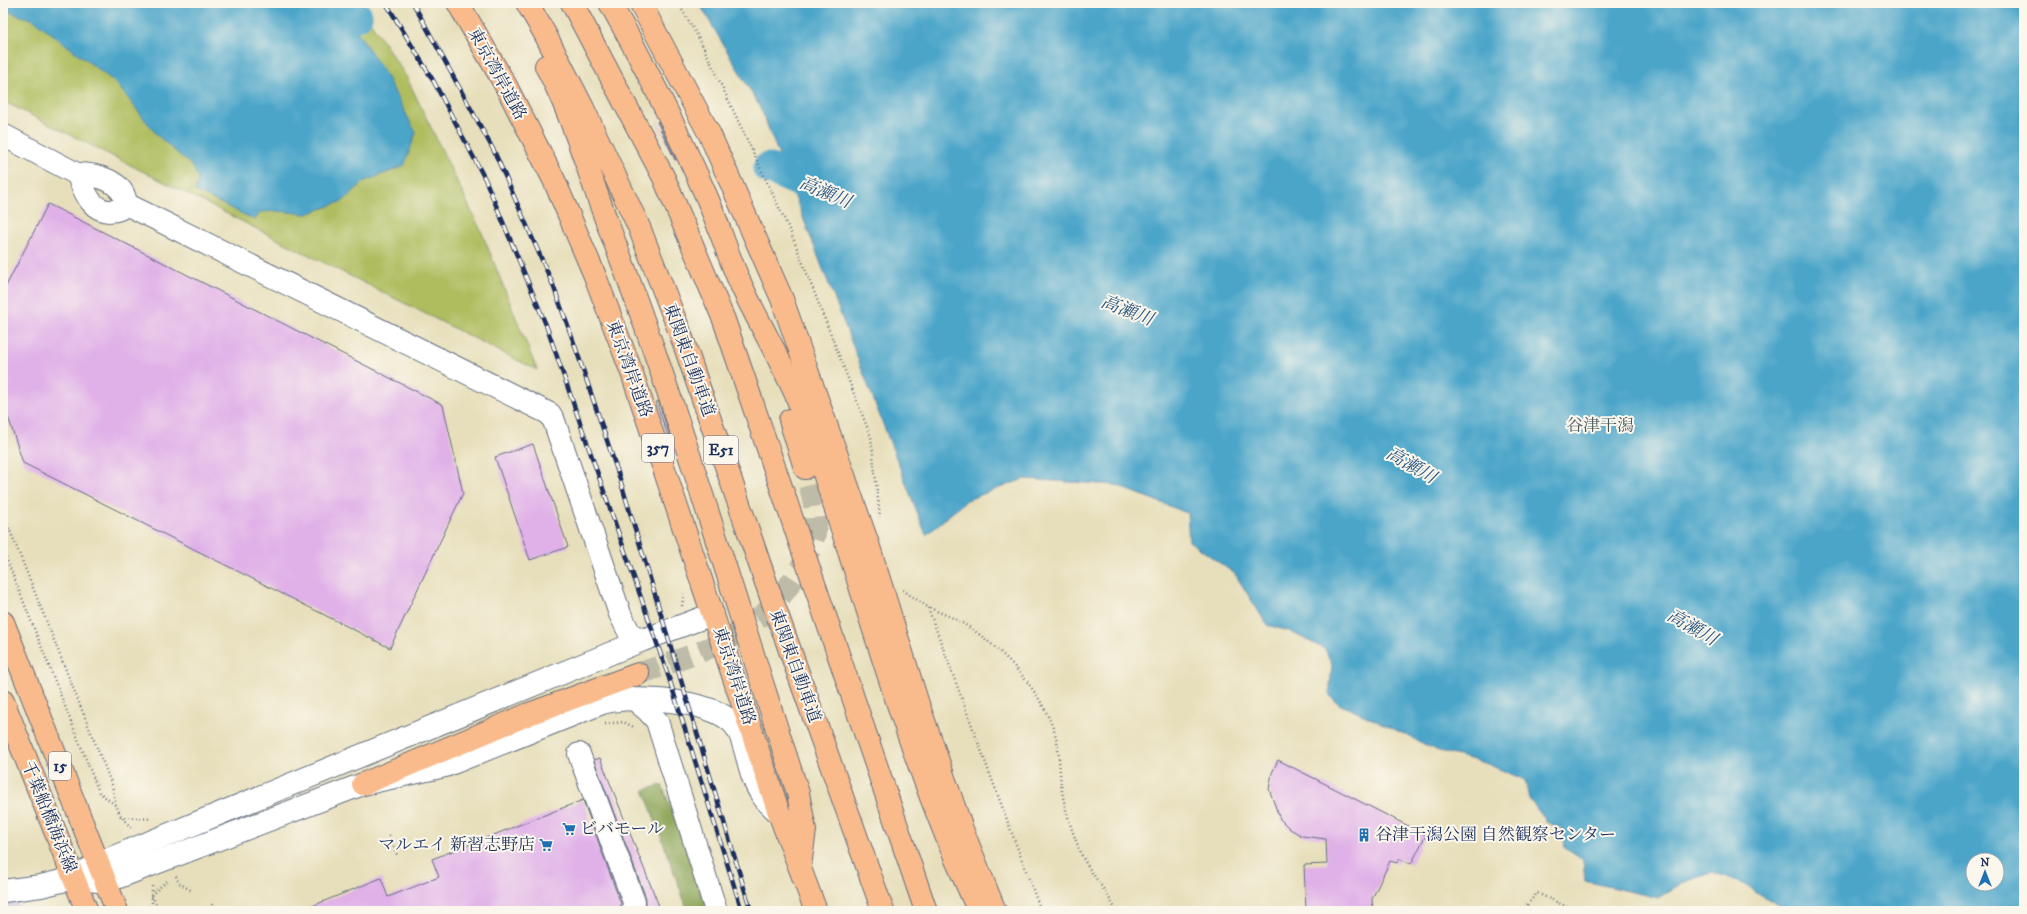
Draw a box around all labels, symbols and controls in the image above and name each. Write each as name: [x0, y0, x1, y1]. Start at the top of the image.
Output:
street label: 東京湾岸道路: [463, 24, 531, 124]
water label: 高瀬川: [796, 172, 856, 214]
water label: 高瀬川: [1098, 291, 1158, 332]
street label: 東関東自動車道: [658, 300, 720, 420]
street label: 東京湾岸道路: [601, 317, 657, 421]
park label: 谷津干潟: [1566, 415, 1634, 437]
road number: 357: [642, 434, 674, 462]
road number: E51: [704, 436, 738, 464]
water label: 高瀬川: [1382, 443, 1442, 490]
water label: 高瀬川: [1663, 605, 1723, 652]
street label: 東関東自動車道: [764, 606, 826, 726]
street label: 東京湾岸道路: [708, 624, 760, 728]
road number: 15: [49, 752, 71, 780]
street label: 千葉船橋海浜線: [17, 758, 81, 876]
place label: ビバモール: [580, 818, 664, 840]
supermarket icon: ビバモール: [561, 821, 577, 837]
place label: 谷津干潟公園 自然観察センター: [1375, 824, 1616, 846]
building icon: 谷津干潟公園 自然観察センター: [1356, 827, 1372, 843]
place label: マルエイ 新習志野店: [378, 834, 535, 856]
supermarket icon: マルエイ 新習志野店: [538, 837, 554, 853]
north arrow: [1965, 852, 2005, 892]
text: N: [1980, 856, 1990, 870]

